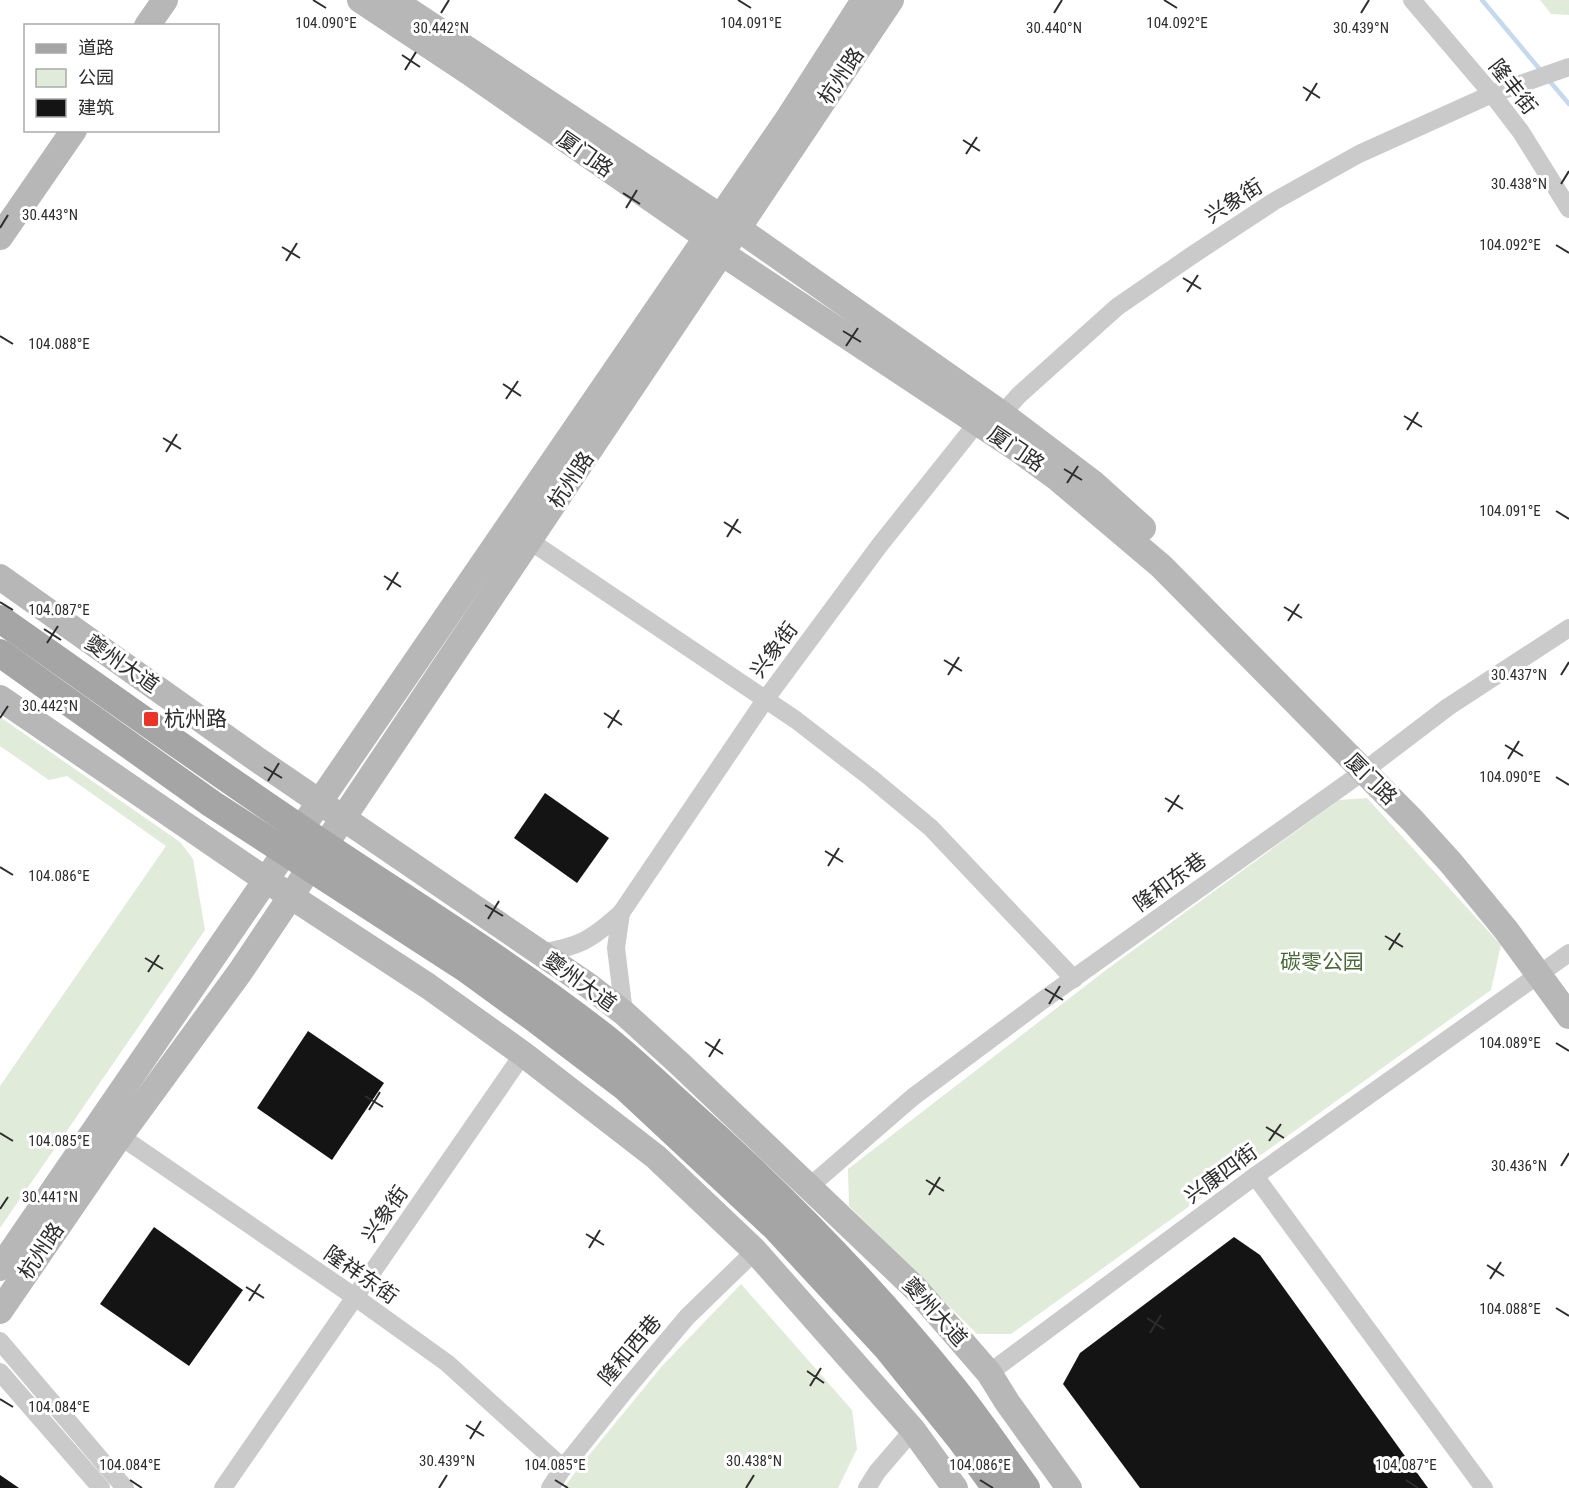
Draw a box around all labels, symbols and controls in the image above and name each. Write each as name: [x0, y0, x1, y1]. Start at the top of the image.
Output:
text: 104.090°E: [295, 14, 357, 32]
text: 104.091°E: [720, 14, 782, 32]
text: 104.092°E: [1146, 14, 1208, 32]
text: 30.442°N: [413, 19, 469, 37]
text: 30.440°N: [1026, 19, 1082, 37]
text: 30.439°N: [1333, 19, 1389, 37]
legend: [24, 24, 219, 132]
text: 道路: [78, 37, 114, 58]
street label: 杭州路: [813, 43, 869, 109]
street label: 隆丰街: [1484, 55, 1542, 119]
text: 公园: [78, 67, 114, 88]
text: 建筑: [78, 97, 114, 118]
street label: 厦门路: [552, 126, 618, 182]
street label: 兴象街: [1201, 174, 1267, 228]
text: 30.438°N: [1491, 175, 1547, 193]
text: 30.443°N: [22, 206, 78, 224]
text: 104.092°E: [1479, 236, 1541, 254]
text: 104.088°E: [28, 335, 90, 353]
street label: 厦门路: [983, 421, 1049, 477]
street label: 杭州路: [543, 447, 599, 513]
text: 104.091°E: [1479, 502, 1541, 520]
text: 104.087°E: [28, 601, 90, 619]
street label: 兴象街: [745, 618, 803, 682]
street label: 夔州大道: [81, 630, 163, 698]
text: 30.437°N: [1491, 666, 1547, 684]
text: 30.442°N: [22, 697, 78, 715]
place label: 杭州路: [164, 707, 227, 731]
marker: 杭州路: [142, 710, 160, 728]
street label: 厦门路: [1340, 748, 1402, 810]
text: 104.090°E: [1479, 768, 1541, 786]
street label: 隆和东巷: [1129, 848, 1211, 916]
text: 104.086°E: [28, 867, 90, 885]
street label: 夔州大道: [539, 948, 621, 1016]
park label: 碳零公园: [1280, 950, 1364, 974]
text: 104.089°E: [1479, 1034, 1541, 1052]
text: 104.085°E: [28, 1132, 90, 1150]
street label: 兴康四街: [1180, 1140, 1262, 1208]
text: 30.436°N: [1491, 1157, 1547, 1175]
street label: 兴象街: [357, 1181, 413, 1247]
text: 30.441°N: [22, 1188, 78, 1206]
street label: 杭州路: [13, 1218, 69, 1284]
street label: 隆祥东街: [320, 1241, 402, 1309]
street label: 夔州大道: [898, 1273, 972, 1351]
text: 104.088°E: [1479, 1300, 1541, 1318]
street label: 隆和西巷: [594, 1310, 666, 1390]
text: 104.084°E: [28, 1398, 90, 1416]
text: 30.439°N: [419, 1452, 475, 1470]
text: 30.438°N: [726, 1452, 782, 1470]
text: 104.084°E: [99, 1456, 161, 1474]
text: 104.085°E: [524, 1456, 586, 1474]
text: 104.086°E: [949, 1456, 1011, 1474]
text: 104.087°E: [1375, 1456, 1437, 1474]

